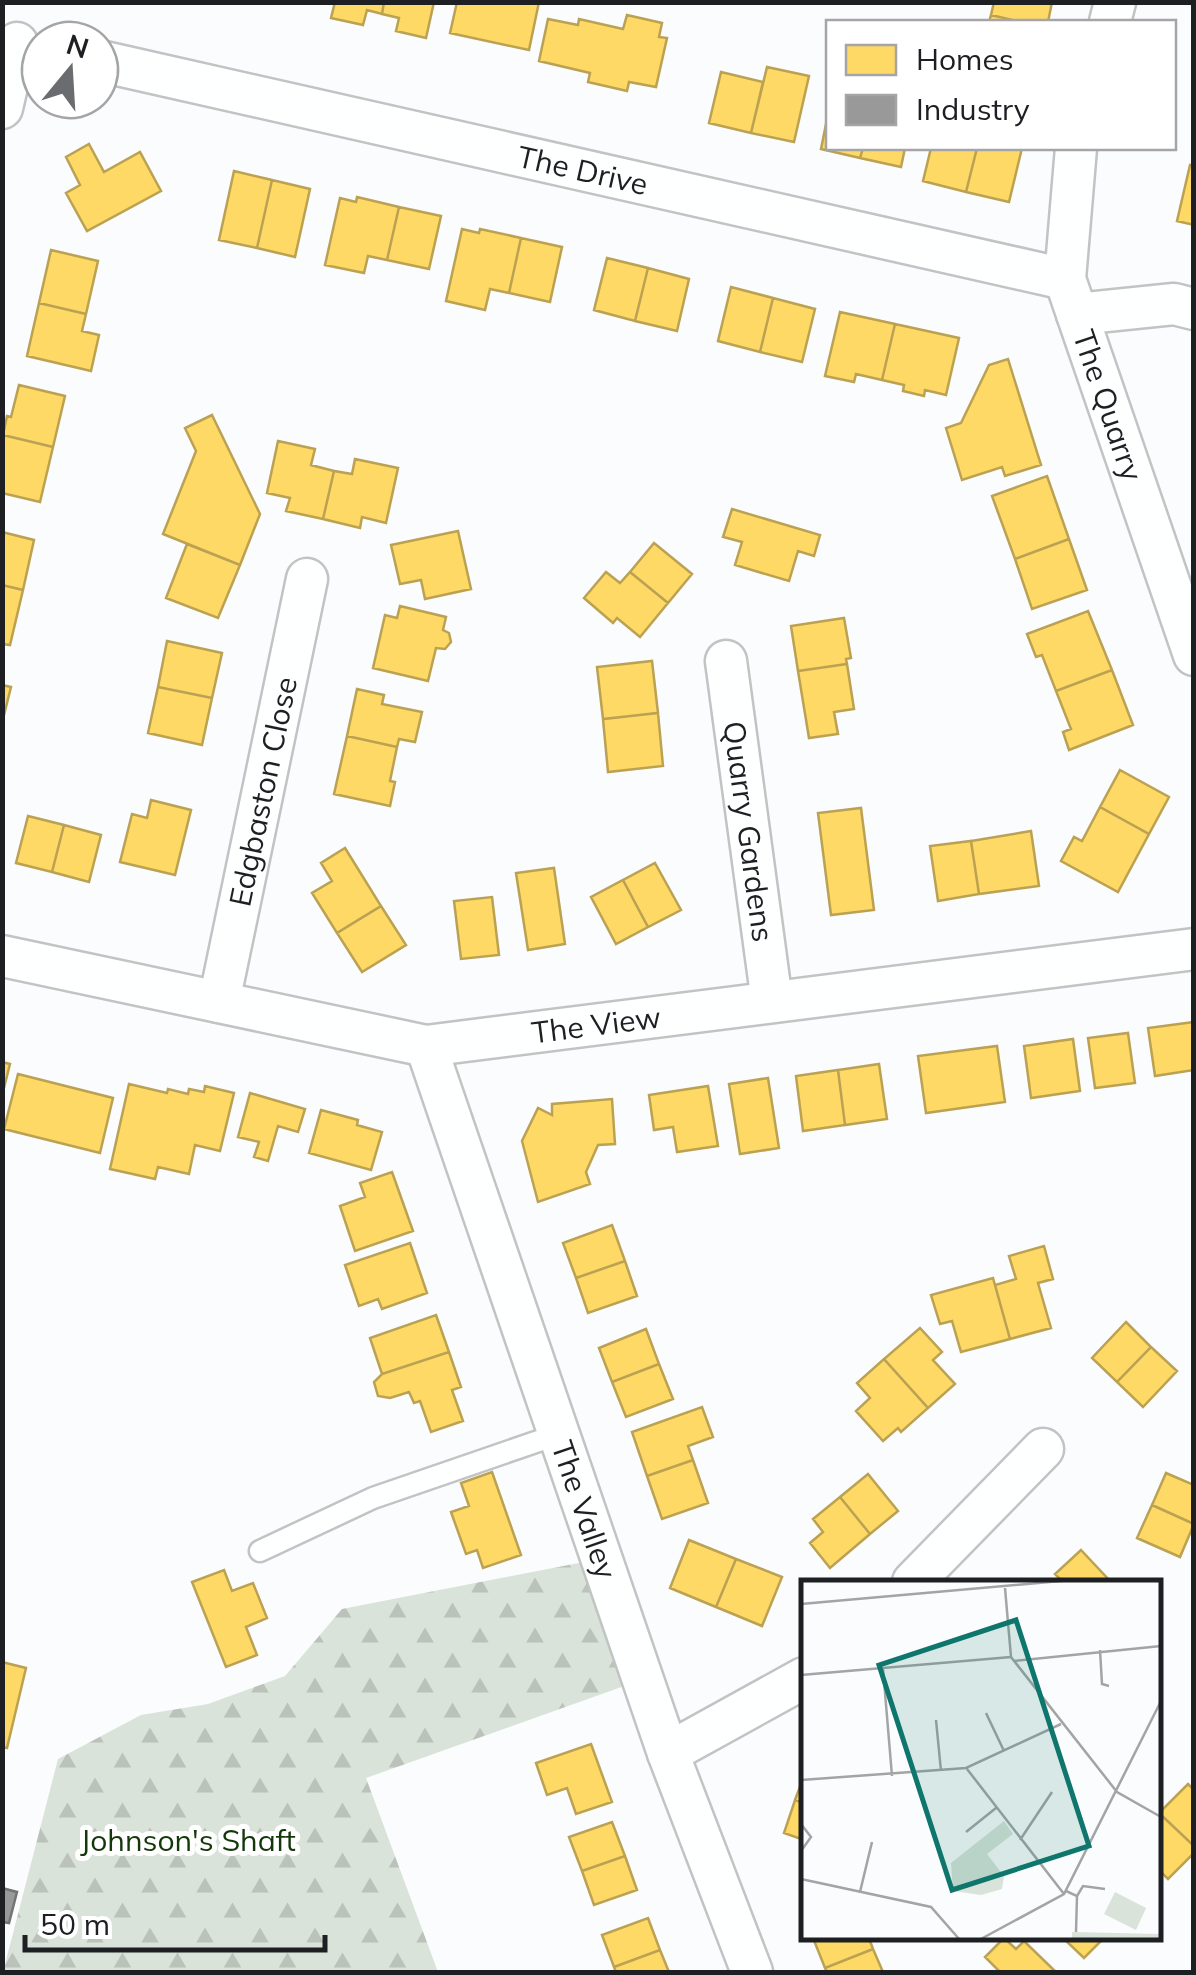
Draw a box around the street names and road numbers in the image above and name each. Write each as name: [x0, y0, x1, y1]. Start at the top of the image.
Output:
street label: The Drive: [514, 137, 652, 203]
street label: The Quarry: [1065, 325, 1152, 486]
street label: Edgbaston Close: [220, 673, 305, 910]
street label: Quarry Gardens: [715, 719, 783, 944]
street label: The View: [529, 997, 663, 1052]
street label: The Valley: [543, 1436, 626, 1584]

